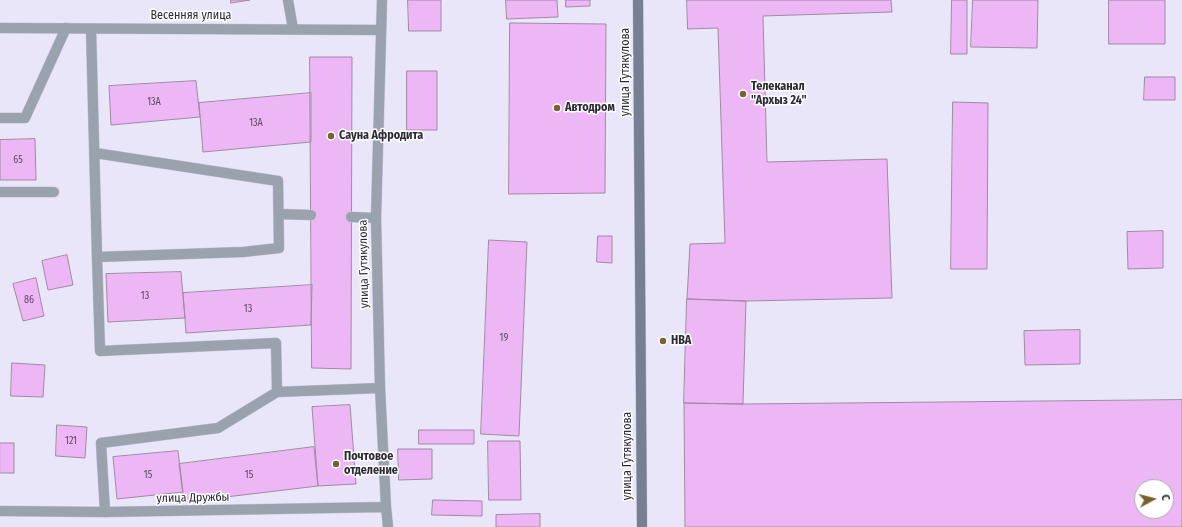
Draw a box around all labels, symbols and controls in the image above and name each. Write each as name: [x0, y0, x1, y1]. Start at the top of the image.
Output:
street label: Весенняя улица: [151, 9, 231, 23]
street label: улица Гутякулова: [619, 28, 633, 116]
place label: Телеканал "Архыз 24": [751, 80, 807, 108]
marker: Телеканал "Архыз 24": [738, 89, 748, 99]
house number: 13А: [147, 96, 161, 108]
place label: Автодром: [565, 101, 615, 115]
marker: Автодром: [552, 103, 562, 113]
house number: 13А: [249, 117, 263, 129]
place label: Сауна Афродита: [339, 129, 423, 143]
marker: Сауна Афродита: [326, 131, 336, 141]
house number: 65: [13, 154, 23, 166]
street label: улица Гутякулова: [356, 220, 372, 308]
house number: 13: [141, 290, 149, 302]
house number: 86: [24, 294, 34, 306]
house number: 13: [244, 303, 252, 315]
house number: 19: [500, 332, 508, 344]
place label: НВА: [671, 334, 691, 348]
marker: НВА: [658, 336, 668, 346]
street label: улица Гутякулова: [621, 412, 635, 500]
house number: 121: [65, 435, 77, 447]
place label: Почтовое отделение: [344, 450, 398, 478]
marker: Почтовое отделение: [331, 459, 341, 469]
house number: 15: [144, 469, 152, 481]
house number: 15: [245, 469, 253, 481]
north arrow: [1134, 479, 1174, 519]
street label: улица Дружбы: [156, 490, 230, 506]
text: С: [1159, 494, 1172, 501]

